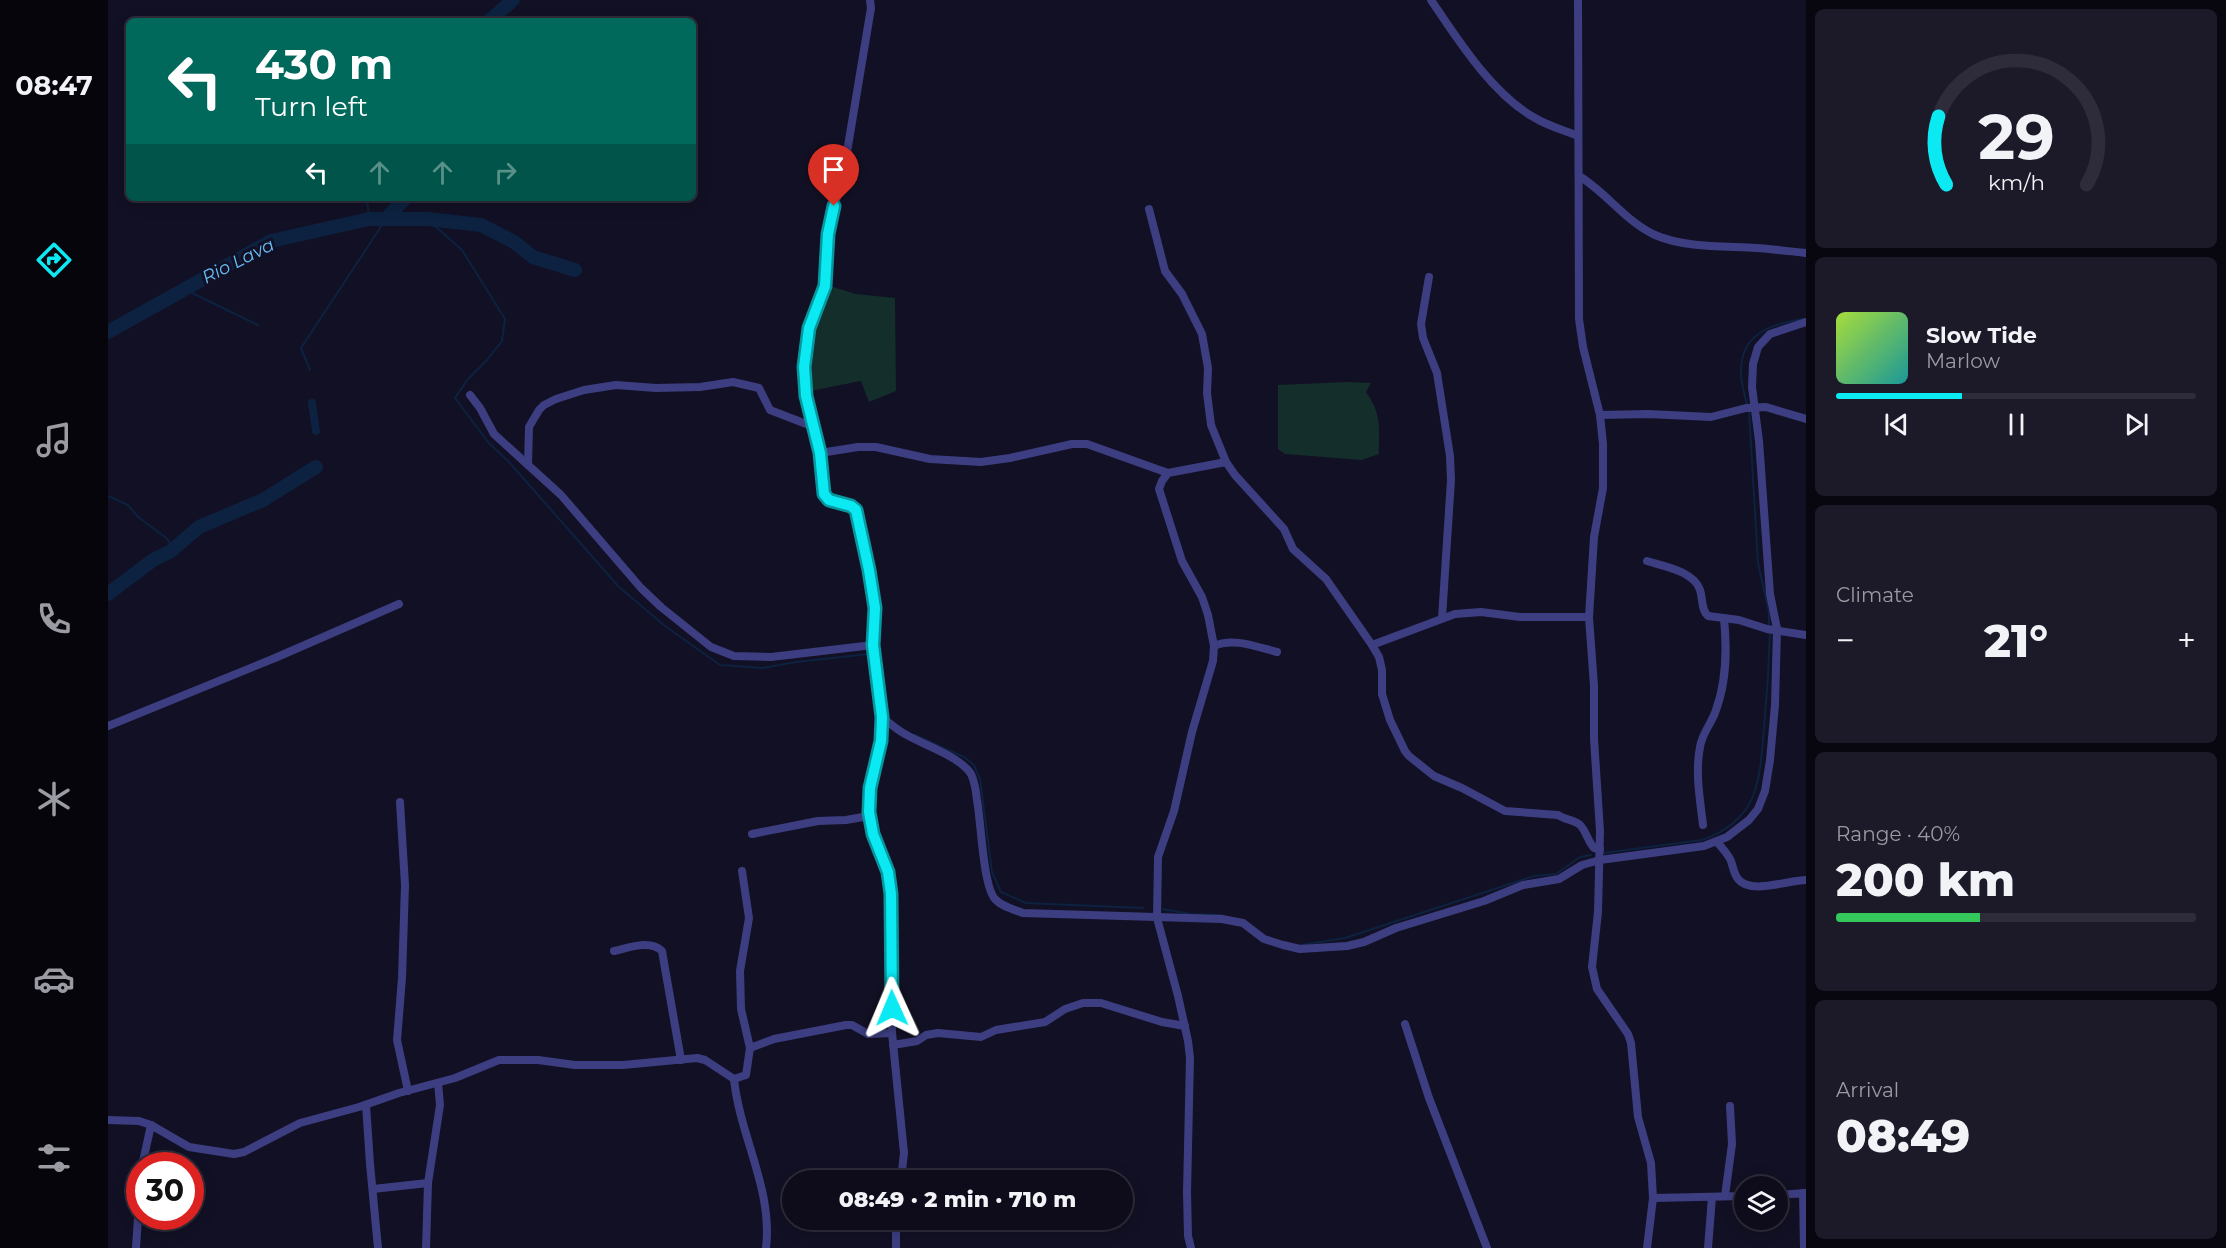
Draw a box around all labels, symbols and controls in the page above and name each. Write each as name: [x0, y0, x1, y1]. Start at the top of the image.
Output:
text: 430 m: [255, 38, 393, 90]
icon: left: [156, 42, 234, 120]
text: 08:47: [15, 69, 93, 102]
text: Turn left: [255, 90, 368, 123]
text: 29: [1978, 100, 2054, 176]
pin: [808, 144, 859, 206]
icon: arrive: [817, 153, 850, 186]
icon: left: [300, 156, 333, 189]
icon: ahead: [363, 156, 396, 189]
icon: ahead: [426, 156, 459, 189]
icon: right: [489, 156, 522, 189]
text: km/h: [1987, 170, 2045, 196]
water label: Rio Lava: [198, 233, 278, 289]
icon: directions: [33, 239, 75, 281]
text: Slow Tide: [1926, 322, 2037, 349]
text: Marlow: [1926, 349, 2000, 373]
icon: previous: [1880, 408, 1913, 441]
icon: pause: [2000, 408, 2033, 441]
icon: next: [2120, 408, 2153, 441]
icon: music: [33, 419, 75, 461]
text: Climate: [1836, 583, 1914, 607]
icon: phone: [33, 598, 75, 640]
text: 21°: [1984, 613, 2048, 668]
text: −: [1836, 620, 1855, 660]
text: +: [2177, 620, 2196, 660]
icon: climate: [33, 778, 75, 820]
text: Range · 40%: [1836, 822, 1960, 846]
text: 200 km: [1836, 852, 2015, 907]
icon: car: [33, 958, 75, 1000]
position arrow: [860, 976, 924, 1040]
text: Arrival: [1836, 1078, 1899, 1102]
text: 08:49: [1836, 1108, 1970, 1163]
icon: filters: [33, 1137, 75, 1179]
speed limit sign: 30: [126, 1152, 204, 1230]
map controls: [1734, 1176, 1788, 1230]
button: layers: [1734, 1176, 1788, 1230]
text: 08:49 · 2 min · 710 m: [839, 1186, 1076, 1213]

